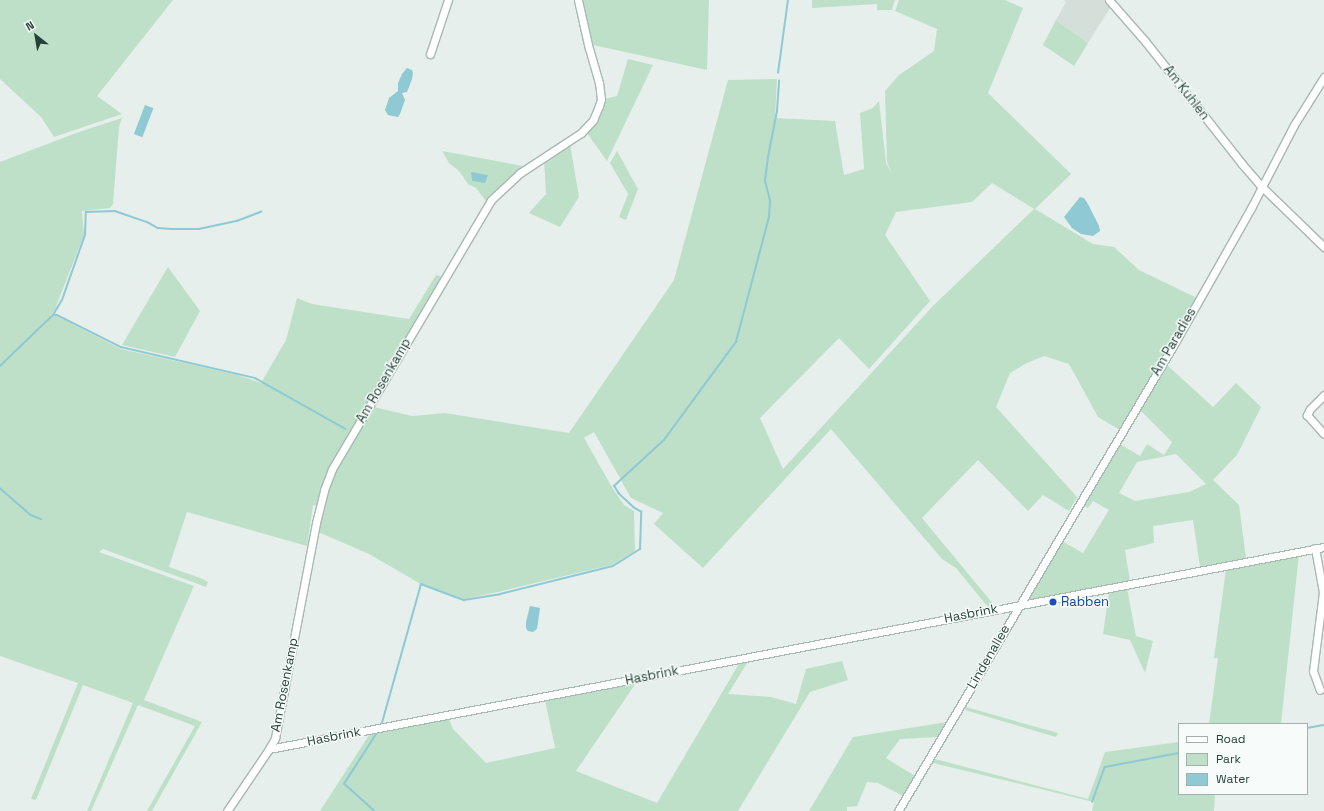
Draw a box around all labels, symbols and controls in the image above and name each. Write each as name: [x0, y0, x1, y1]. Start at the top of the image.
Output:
north arrow: [16, 16, 56, 56]
text: N: [23, 18, 37, 34]
street label: Am Kuhlen: [1160, 62, 1212, 124]
street label: Am Paradies: [1148, 305, 1200, 379]
street label: Am Rosenkamp: [353, 336, 415, 426]
place label: Rabben: [1061, 594, 1109, 610]
marker: Rabben: [1048, 597, 1058, 607]
street label: Hasbrink: [943, 601, 999, 627]
street label: Lindenallee: [964, 622, 1014, 692]
street label: Am Rosenkamp: [268, 637, 302, 733]
street label: Hasbrink: [624, 663, 680, 689]
legend: [1178, 723, 1308, 795]
street label: Hasbrink: [306, 724, 362, 750]
text: Road: [1216, 731, 1245, 747]
text: Park: [1216, 751, 1241, 767]
text: Water: [1216, 771, 1250, 787]

